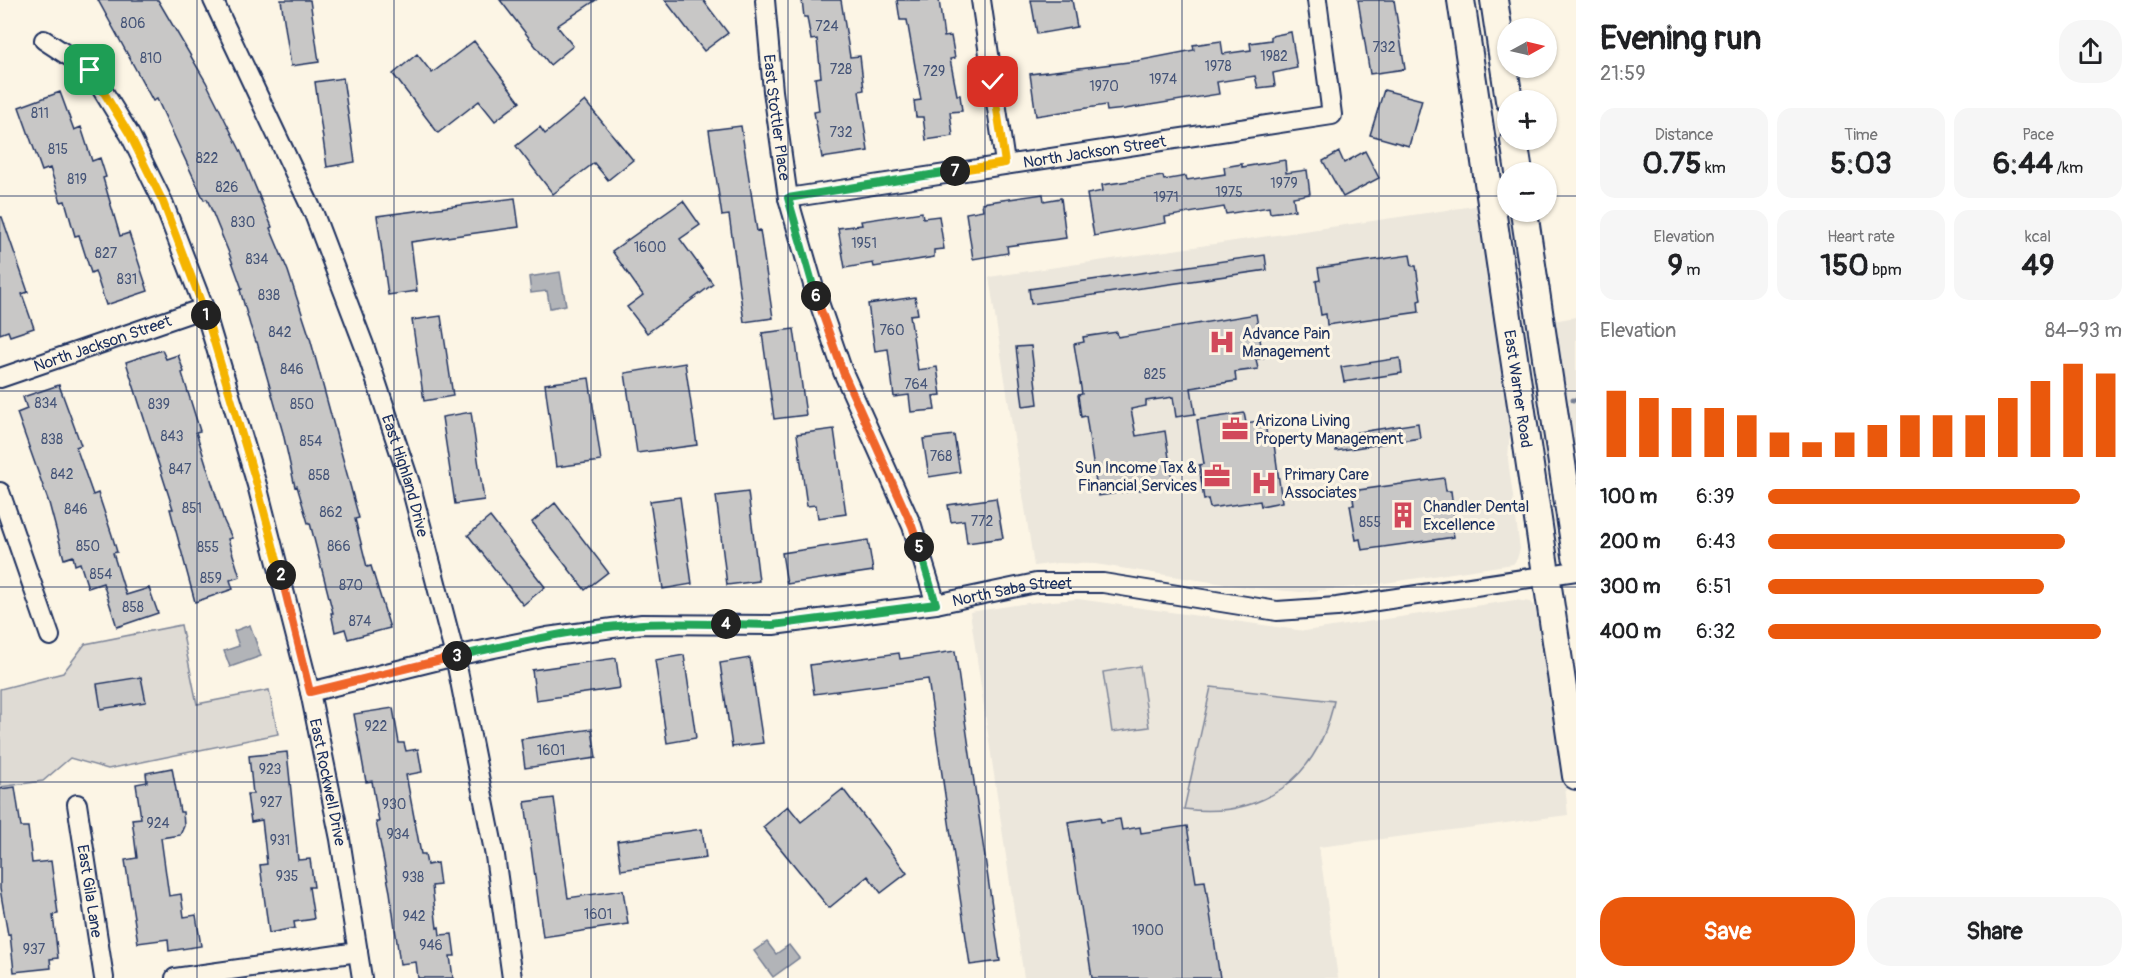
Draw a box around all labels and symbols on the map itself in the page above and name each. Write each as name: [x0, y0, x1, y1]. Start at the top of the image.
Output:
house number: 806: [121, 15, 145, 32]
house number: 724: [815, 18, 839, 35]
north arrow: [1497, 18, 1557, 78]
house number: 732: [1372, 39, 1396, 56]
pin: [64, 44, 115, 95]
house number: 1982: [1260, 48, 1288, 65]
house number: 810: [140, 50, 162, 67]
street label: East Stottler Place: [759, 53, 794, 182]
pin: [967, 56, 1018, 107]
house number: 1978: [1204, 58, 1232, 75]
house number: 728: [830, 61, 852, 78]
house number: 729: [923, 63, 945, 80]
house number: 1974: [1149, 71, 1177, 88]
house number: 1970: [1089, 78, 1119, 95]
house number: 811: [31, 105, 49, 122]
house number: 732: [829, 124, 853, 141]
street label: North Jackson Street: [1022, 131, 1168, 173]
house number: 815: [48, 141, 68, 158]
house number: 822: [196, 150, 219, 167]
pin: 7: [940, 156, 970, 186]
house number: 819: [67, 171, 87, 188]
house number: 1979: [1270, 175, 1298, 192]
house number: 826: [215, 179, 239, 196]
house number: 1975: [1215, 184, 1243, 201]
house number: 1971: [1153, 189, 1179, 206]
house number: 830: [231, 214, 255, 231]
house number: 1951: [851, 235, 877, 252]
house number: 1600: [634, 239, 666, 256]
house number: 827: [95, 245, 118, 262]
house number: 834: [246, 251, 269, 268]
house number: 831: [117, 271, 137, 288]
pin: 6: [801, 281, 831, 311]
house number: 838: [258, 287, 280, 304]
pin: 1: [191, 300, 221, 330]
street label: North Jackson Street: [31, 311, 174, 377]
house number: 760: [879, 322, 905, 339]
house number: 842: [268, 324, 292, 341]
place label: Advance Pain Management: [1242, 324, 1330, 362]
hospital icon: Advance Pain Management: [1207, 327, 1237, 357]
street label: East Warner Road: [1499, 329, 1536, 449]
house number: 846: [280, 361, 304, 378]
house number: 825: [1144, 366, 1166, 383]
house number: 764: [904, 376, 928, 393]
house number: 834: [35, 395, 58, 412]
house number: 839: [148, 396, 170, 413]
house number: 850: [290, 396, 314, 413]
place label: Arizona Living Property Management: [1255, 411, 1404, 449]
street label: East Highland Drive: [377, 412, 433, 539]
office icon: Arizona Living Property Management: [1220, 414, 1250, 444]
house number: 843: [161, 428, 184, 445]
house number: 838: [41, 431, 63, 448]
house number: 854: [300, 433, 322, 450]
house number: 768: [930, 448, 952, 465]
place label: Sun Income Tax & Financial Services: [1075, 458, 1197, 496]
house number: 847: [169, 461, 192, 478]
office icon: Sun Income Tax & Financial Services: [1202, 461, 1232, 491]
place label: Primary Care Associates: [1284, 465, 1369, 503]
house number: 842: [50, 466, 74, 483]
house number: 858: [308, 467, 330, 484]
hospital icon: Primary Care Associates: [1249, 468, 1279, 498]
place label: Chandler Dental Excellence: [1423, 497, 1529, 535]
house number: 851: [182, 500, 202, 517]
building icon: Chandler Dental Excellence: [1388, 500, 1418, 530]
house number: 846: [64, 501, 88, 518]
house number: 862: [319, 504, 343, 521]
house number: 772: [971, 513, 993, 530]
house number: 855: [1359, 514, 1381, 531]
pin: 5: [904, 532, 934, 562]
house number: 850: [76, 538, 100, 555]
house number: 866: [327, 538, 351, 555]
house number: 855: [197, 539, 219, 556]
pin: 2: [266, 560, 296, 590]
house number: 854: [90, 566, 112, 583]
house number: 859: [200, 570, 222, 587]
street label: North Saba Street: [950, 574, 1073, 611]
house number: 870: [339, 577, 363, 594]
house number: 858: [122, 599, 144, 616]
pin: 4: [711, 609, 741, 639]
house number: 874: [349, 613, 371, 630]
pin: 3: [442, 641, 472, 671]
street label: East Rockwell Drive: [305, 717, 350, 847]
house number: 922: [365, 718, 388, 735]
house number: 1601: [537, 742, 565, 759]
house number: 923: [259, 761, 281, 778]
house number: 927: [260, 794, 283, 811]
house number: 930: [382, 796, 406, 813]
house number: 924: [146, 815, 170, 832]
house number: 934: [386, 826, 410, 843]
house number: 931: [270, 832, 290, 849]
street label: East Gila Lane: [72, 843, 107, 939]
house number: 935: [276, 868, 298, 885]
house number: 938: [402, 869, 424, 886]
house number: 1601: [584, 906, 612, 923]
house number: 942: [402, 908, 426, 925]
house number: 1900: [1132, 922, 1164, 939]
house number: 946: [419, 937, 443, 954]
house number: 937: [23, 941, 46, 958]

